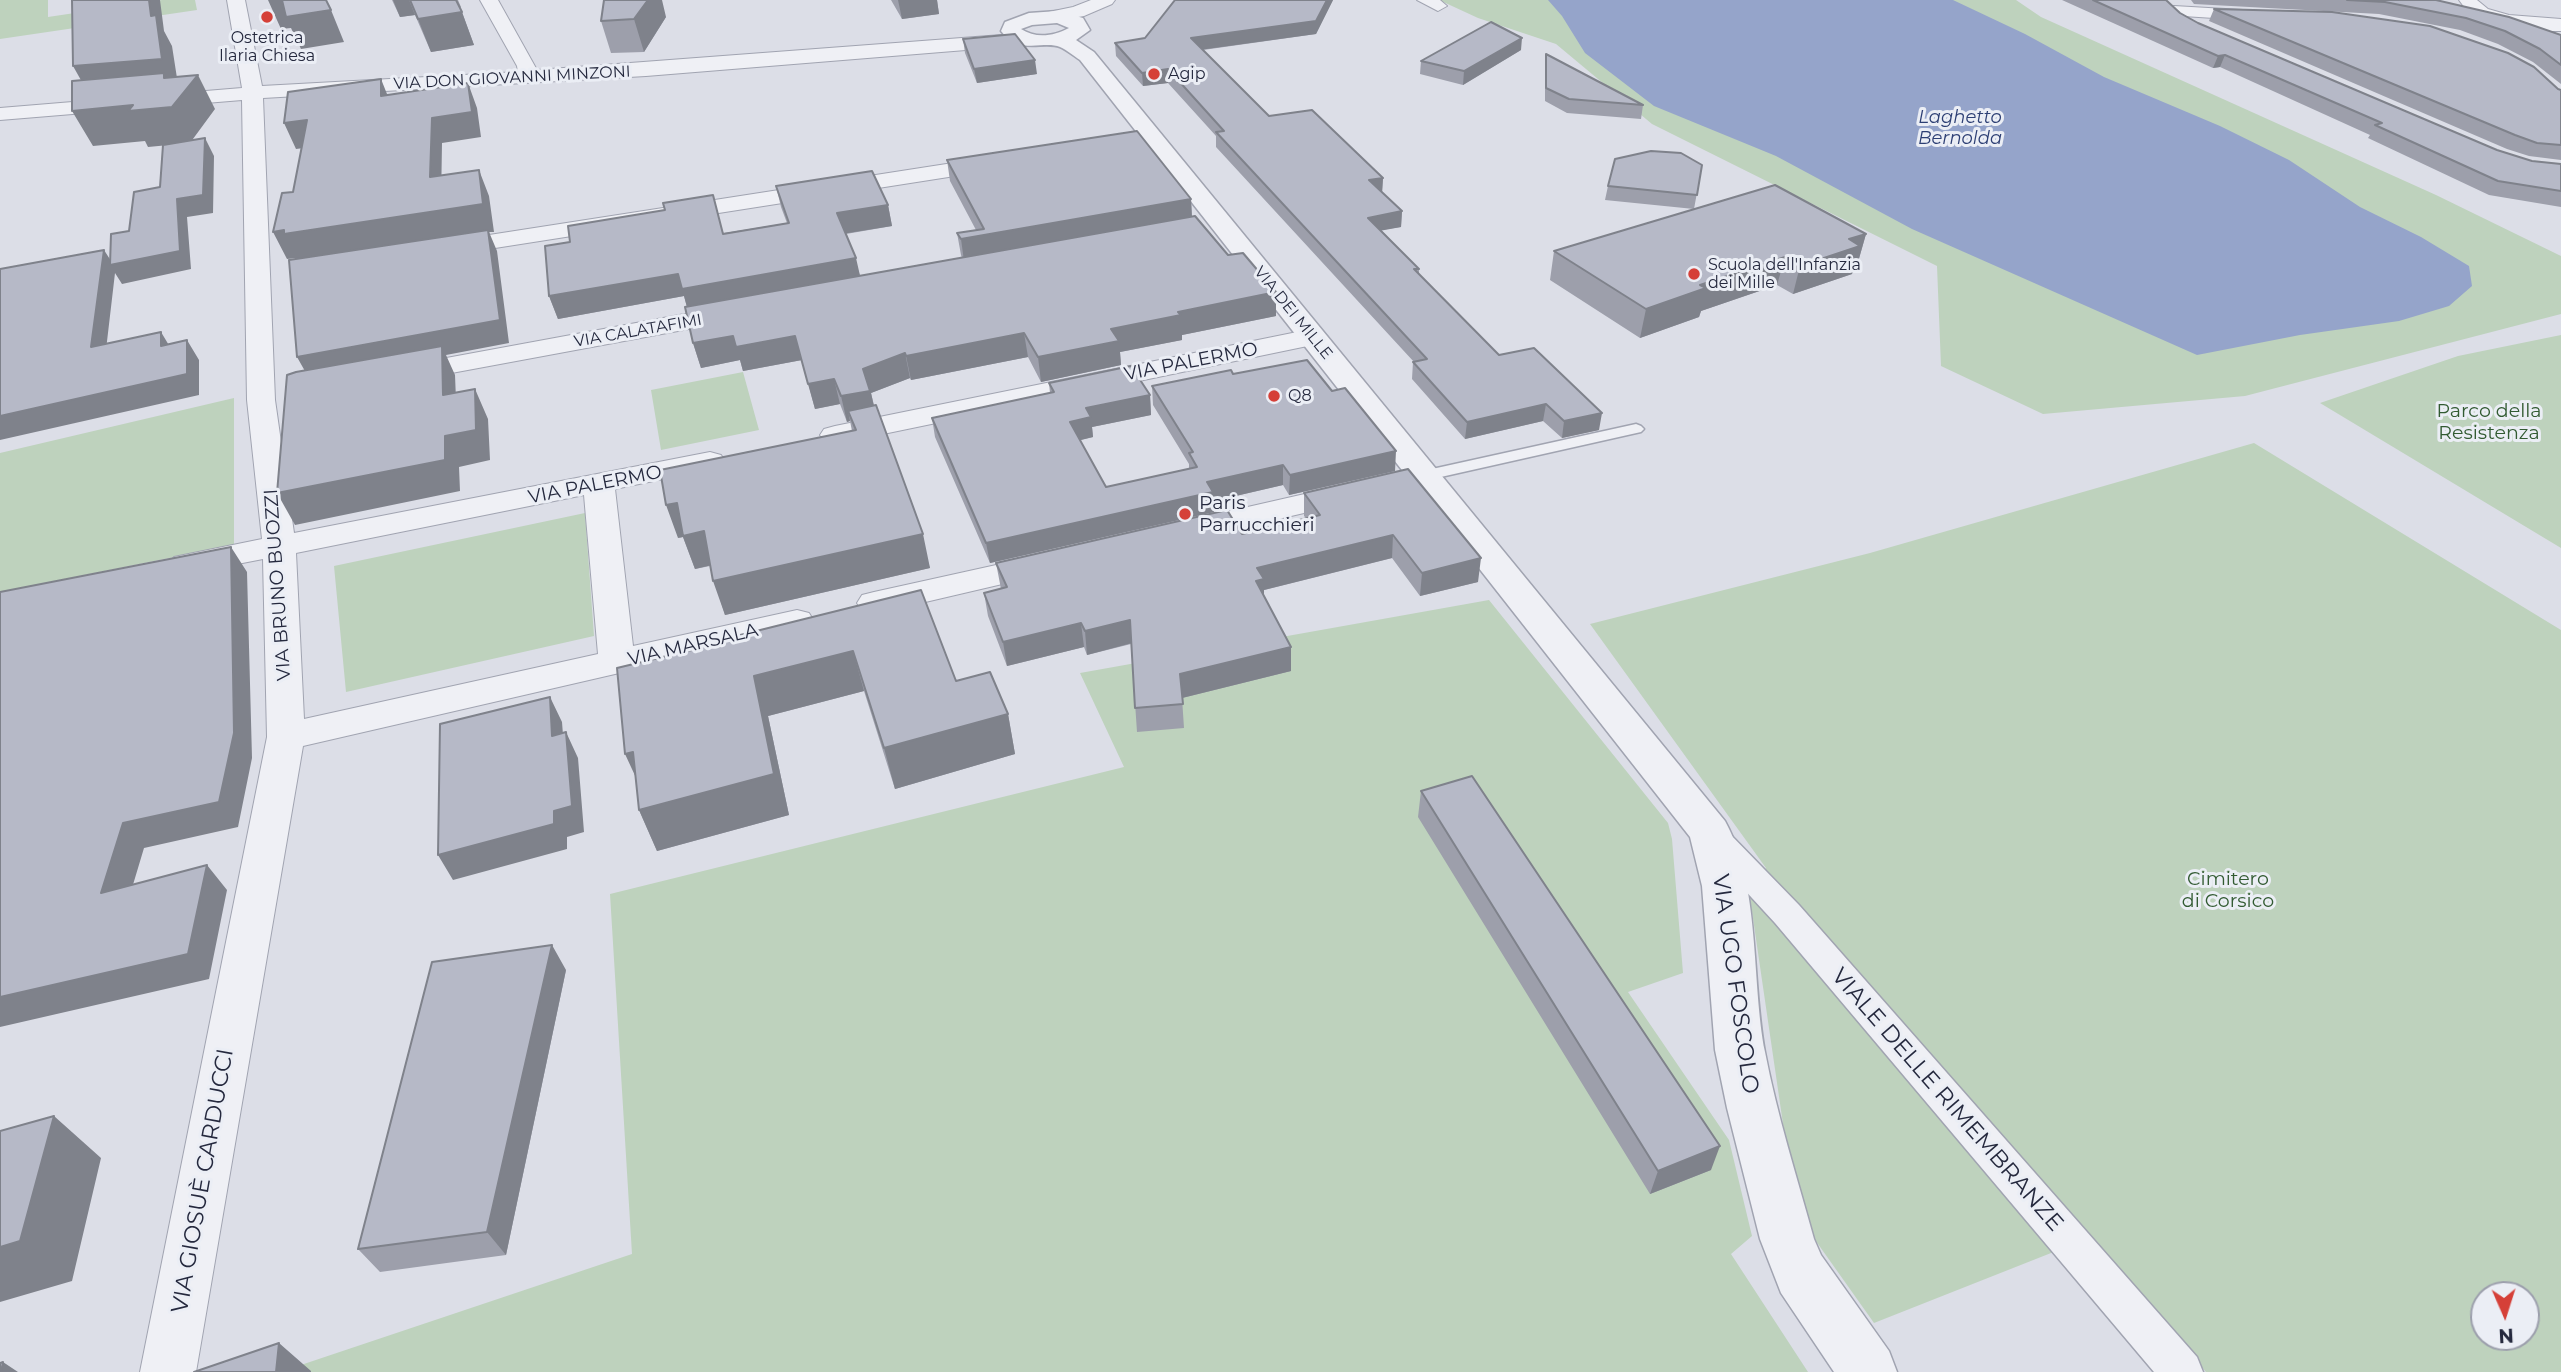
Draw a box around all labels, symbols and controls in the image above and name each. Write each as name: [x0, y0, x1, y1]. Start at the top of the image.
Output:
marker: Ostetrica Ilaria Chiesa: [259, 9, 275, 25]
place label: Ostetrica Ilaria Chiesa: [219, 28, 315, 66]
street label: VIA DON GIOVANNI MINZONI: [393, 62, 631, 94]
place label: Agip: [1168, 64, 1206, 84]
marker: Agip: [1146, 66, 1162, 82]
water label: Laghetto Bernolda: [1918, 107, 2002, 150]
place label: Scuola dell'Infanzia dei Mille: [1708, 255, 1861, 293]
street label: VIA DEI MILLE: [1250, 263, 1336, 363]
marker: Scuola dell'Infanzia dei Mille: [1686, 266, 1702, 282]
street label: VIA CALATAFIMI: [573, 310, 703, 352]
street label: VIA PALERMO: [1122, 338, 1260, 386]
place label: Q8: [1288, 386, 1312, 406]
marker: Q8: [1266, 388, 1282, 404]
park label: Parco della Resistenza: [2436, 400, 2542, 444]
street label: VIA PALERMO: [526, 461, 664, 509]
street label: VIA BRUNO BUOZZI: [260, 488, 296, 682]
place label: Paris Parrucchieri: [1199, 492, 1315, 536]
marker: Paris Parrucchieri: [1177, 506, 1193, 522]
street label: VIA MARSALA: [626, 619, 760, 671]
park label: Cimitero di Corsico: [2182, 868, 2274, 912]
street label: VIA UGO FOSCOLO: [1706, 872, 1764, 1096]
street label: VIALE DELLE RIMEMBRANZE: [1825, 963, 2069, 1237]
street label: VIA GIOSUÈ CARDUCCI: [166, 1047, 240, 1315]
north arrow: [2470, 1281, 2540, 1351]
text: N: [2498, 1324, 2514, 1347]

